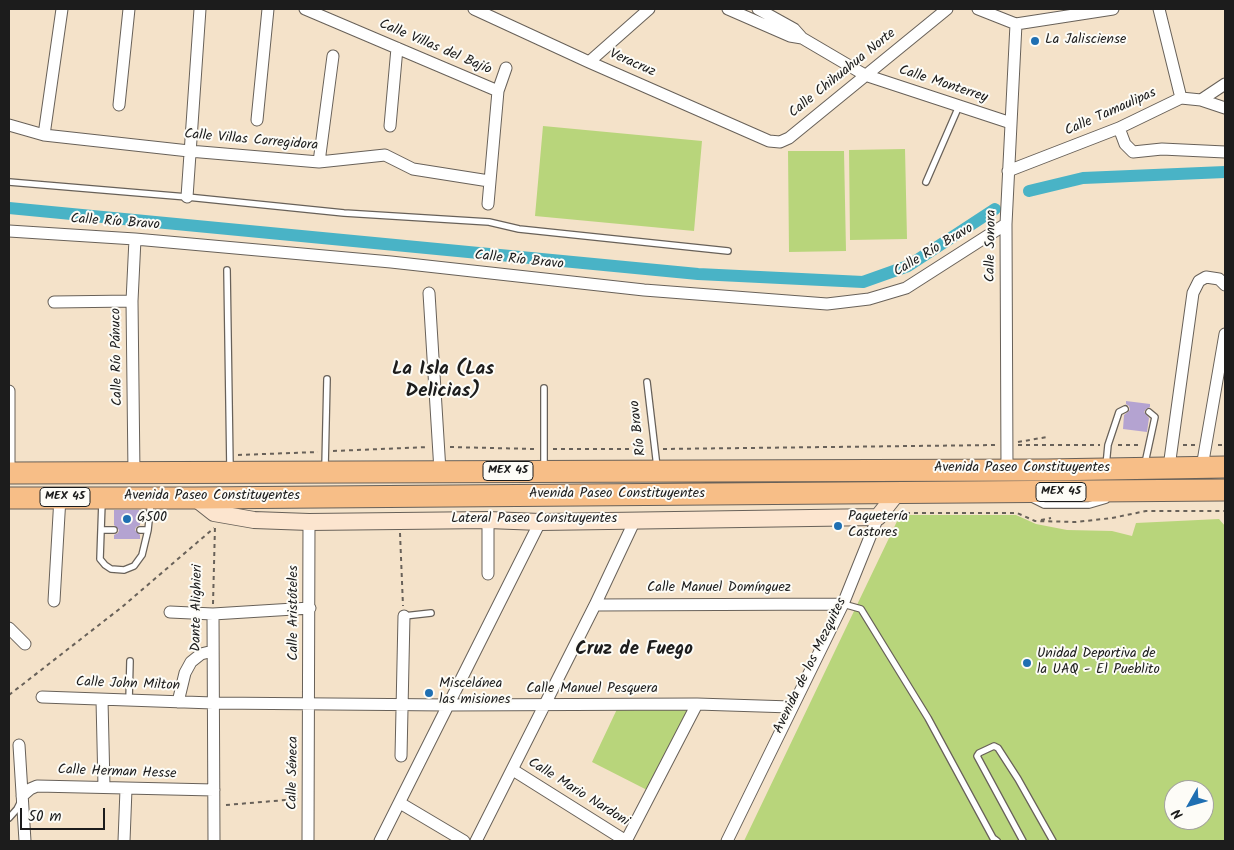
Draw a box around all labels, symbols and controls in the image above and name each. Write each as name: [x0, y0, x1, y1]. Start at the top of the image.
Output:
street label: Calle Villas del Bajío: [376, 17, 494, 79]
street label: Calle Chihuahua Norte: [786, 26, 900, 122]
place label: La Jalisciense: [1045, 33, 1126, 49]
marker: La Jalisciense: [1029, 35, 1041, 47]
street label: Veracruz: [606, 46, 658, 82]
street label: Calle Monterrey: [896, 63, 990, 107]
street label: Calle Tamaulipas: [1063, 85, 1159, 141]
street label: Calle Villas Corregidora: [183, 127, 319, 155]
street label: Calle Sonora: [983, 210, 1001, 282]
street label: Calle Río Bravo: [70, 211, 160, 235]
street label: Calle Río Bravo: [891, 221, 977, 281]
street label: Calle Río Bravo: [474, 248, 564, 274]
street label: Calle Río Pánuco: [109, 308, 127, 406]
district label: La Isla (Las Delicias): [392, 360, 494, 404]
street label: Río Bravo: [627, 399, 651, 457]
street label: Avenida Paseo Constituyentes: [934, 461, 1110, 477]
road number: MEX 45: [483, 462, 533, 481]
road number: MEX 45: [1036, 482, 1086, 502]
street label: Avenida Paseo Constituyentes: [529, 487, 705, 503]
road number: MEX 45: [40, 488, 90, 507]
street label: Avenida Paseo Constituyentes: [124, 489, 300, 505]
place label: Paquetería Castores: [848, 510, 908, 542]
place label: G500: [137, 511, 167, 527]
street label: Lateral Paseo Consituyentes: [451, 512, 617, 528]
marker: G500: [121, 513, 133, 525]
marker: Paquetería Castores: [832, 520, 844, 532]
street label: Dante Alighieri: [189, 564, 207, 652]
street label: Calle Aristóteles: [287, 565, 303, 661]
street label: Calle Manuel Domínguez: [647, 581, 791, 597]
street label: Avenida de los Mezquites: [771, 595, 851, 737]
district label: Cruz de Fuego: [575, 640, 693, 662]
place label: Unidad Deportiva de la UAQ - El Pueblito: [1037, 647, 1160, 680]
marker: Unidad Deportiva de la UAQ - El Pueblito: [1021, 657, 1033, 669]
street label: Calle John Milton: [76, 675, 180, 695]
place label: Miscelánea las misiones: [439, 677, 510, 710]
street label: Calle Manuel Pesquera: [526, 682, 658, 698]
marker: Miscelánea las misiones: [423, 687, 435, 699]
street label: Calle Séneca: [285, 736, 303, 810]
street label: Calle Mario Nardoni: [524, 755, 632, 831]
street label: Calle Herman Hesse: [57, 763, 177, 783]
north arrow: [1164, 780, 1214, 830]
scale bar: [22, 798, 108, 830]
text: N: [1167, 803, 1189, 824]
text: 50 m: [28, 805, 62, 829]

